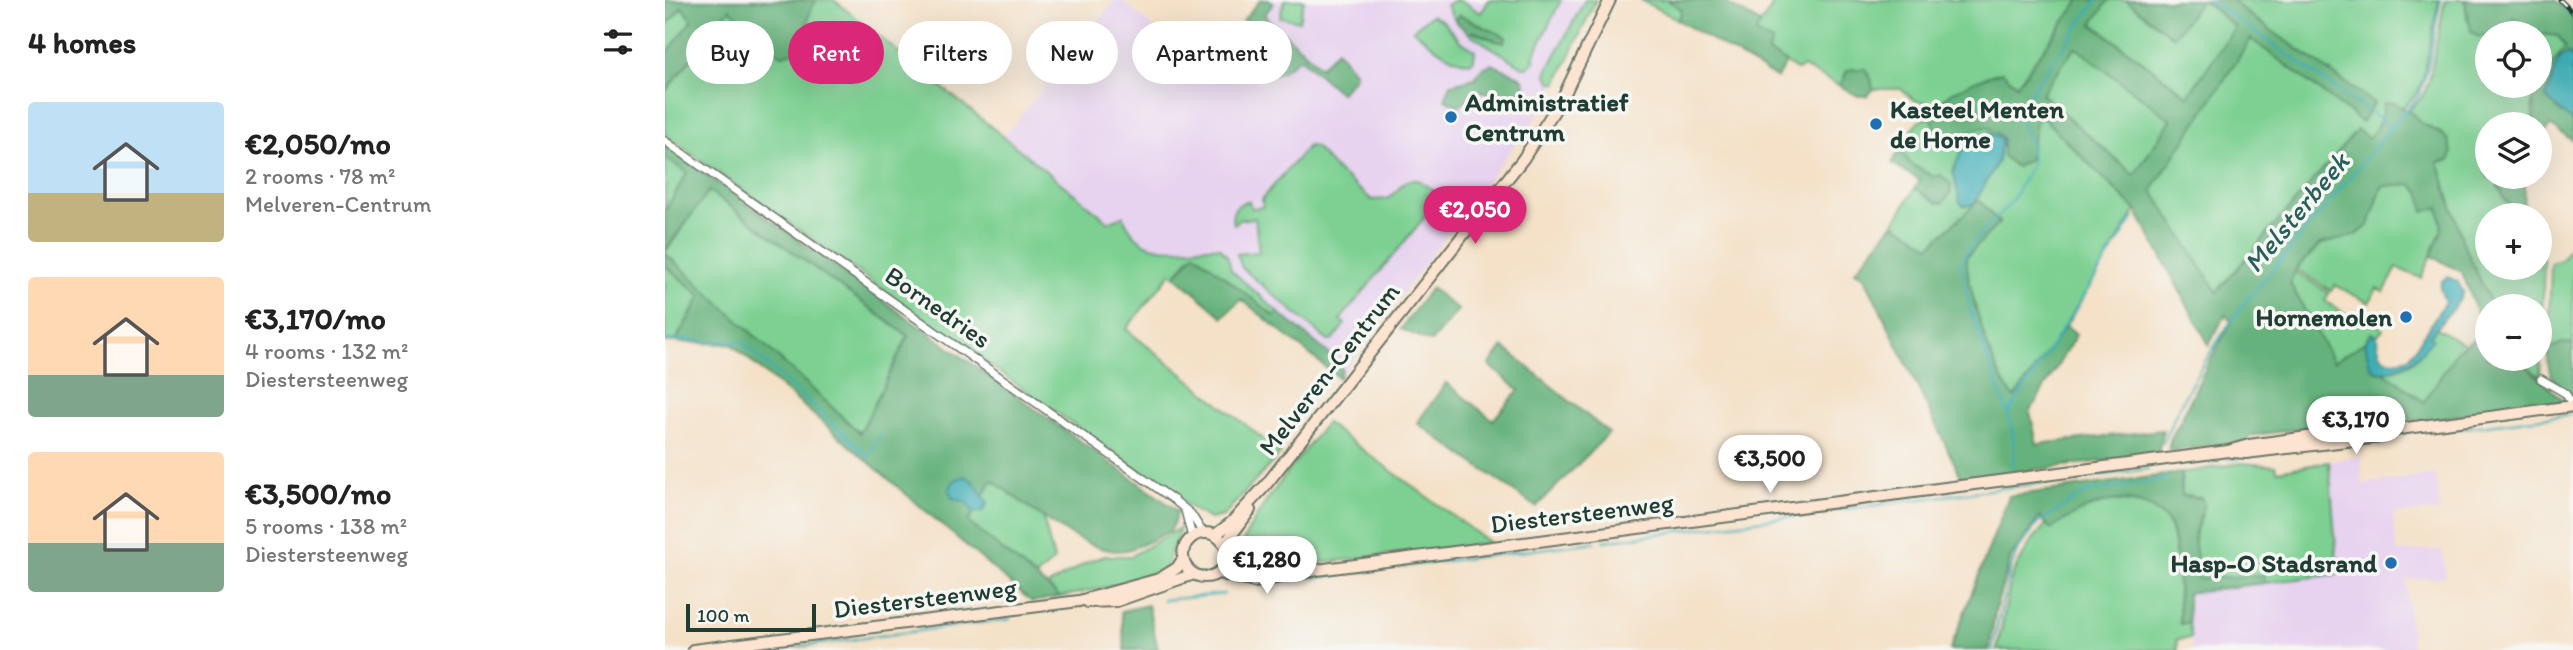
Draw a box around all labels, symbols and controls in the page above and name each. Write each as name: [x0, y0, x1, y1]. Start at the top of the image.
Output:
chip: Buy: [686, 21, 774, 84]
chip: Rent: [788, 21, 884, 84]
chip: Filters: [898, 21, 1012, 84]
chip: New: [1026, 21, 1118, 84]
chip: Apartment: [1132, 21, 1292, 84]
map controls: [2475, 21, 2552, 371]
button: locate: [2475, 21, 2552, 98]
icon: filters: [599, 23, 637, 61]
text: 4 homes: [28, 24, 136, 61]
place label: Administratief Centrum: [1464, 86, 1629, 148]
place label: Kasteel Menten de Horne: [1890, 93, 2064, 155]
marker: Administratief Centrum: [1443, 109, 1459, 125]
button: layers: [2475, 112, 2552, 189]
marker: Kasteel Menten de Horne: [1868, 116, 1884, 132]
text: €2,050/mo: [245, 125, 391, 162]
icon: home: [84, 130, 168, 214]
water label: Melsterbeek: [2236, 144, 2357, 279]
text: 2 rooms · 78 m²: [245, 162, 395, 190]
pin: €2,050: [1418, 187, 1532, 246]
text: Melveren-Centrum: [245, 190, 431, 218]
text: €2,050: [1439, 195, 1511, 223]
button: +: [2475, 203, 2552, 280]
street label: Bornedries: [879, 259, 997, 355]
street label: Melveren-Centrum: [1252, 276, 1407, 462]
button: −: [2475, 294, 2552, 371]
text: €3,170/mo: [245, 300, 386, 337]
place label: Hornemolen: [2255, 301, 2392, 333]
icon: home: [84, 305, 168, 389]
marker: Hornemolen: [2398, 309, 2414, 325]
text: 4 rooms · 132 m²: [245, 337, 408, 365]
text: Diestersteenweg: [245, 365, 408, 393]
pin: €3,170: [2299, 396, 2413, 456]
text: €3,170: [2322, 405, 2390, 433]
pin: €3,500: [1713, 435, 1827, 495]
text: €3,500: [1734, 444, 1806, 472]
text: €3,500/mo: [245, 475, 391, 512]
icon: home: [84, 480, 168, 564]
street label: Diestersteenweg: [1488, 486, 1676, 540]
text: 5 rooms · 138 m²: [245, 512, 407, 540]
pin: €1,280: [1210, 536, 1324, 596]
text: Diestersteenweg: [245, 540, 408, 568]
text: €1,280: [1233, 545, 1301, 573]
place label: Hasp-O Stadsrand: [2170, 547, 2378, 579]
marker: Hasp-O Stadsrand: [2383, 555, 2399, 571]
street label: Diestersteenweg: [831, 571, 1019, 625]
scale bar: [686, 601, 815, 633]
text: 100 m: [697, 604, 749, 627]

